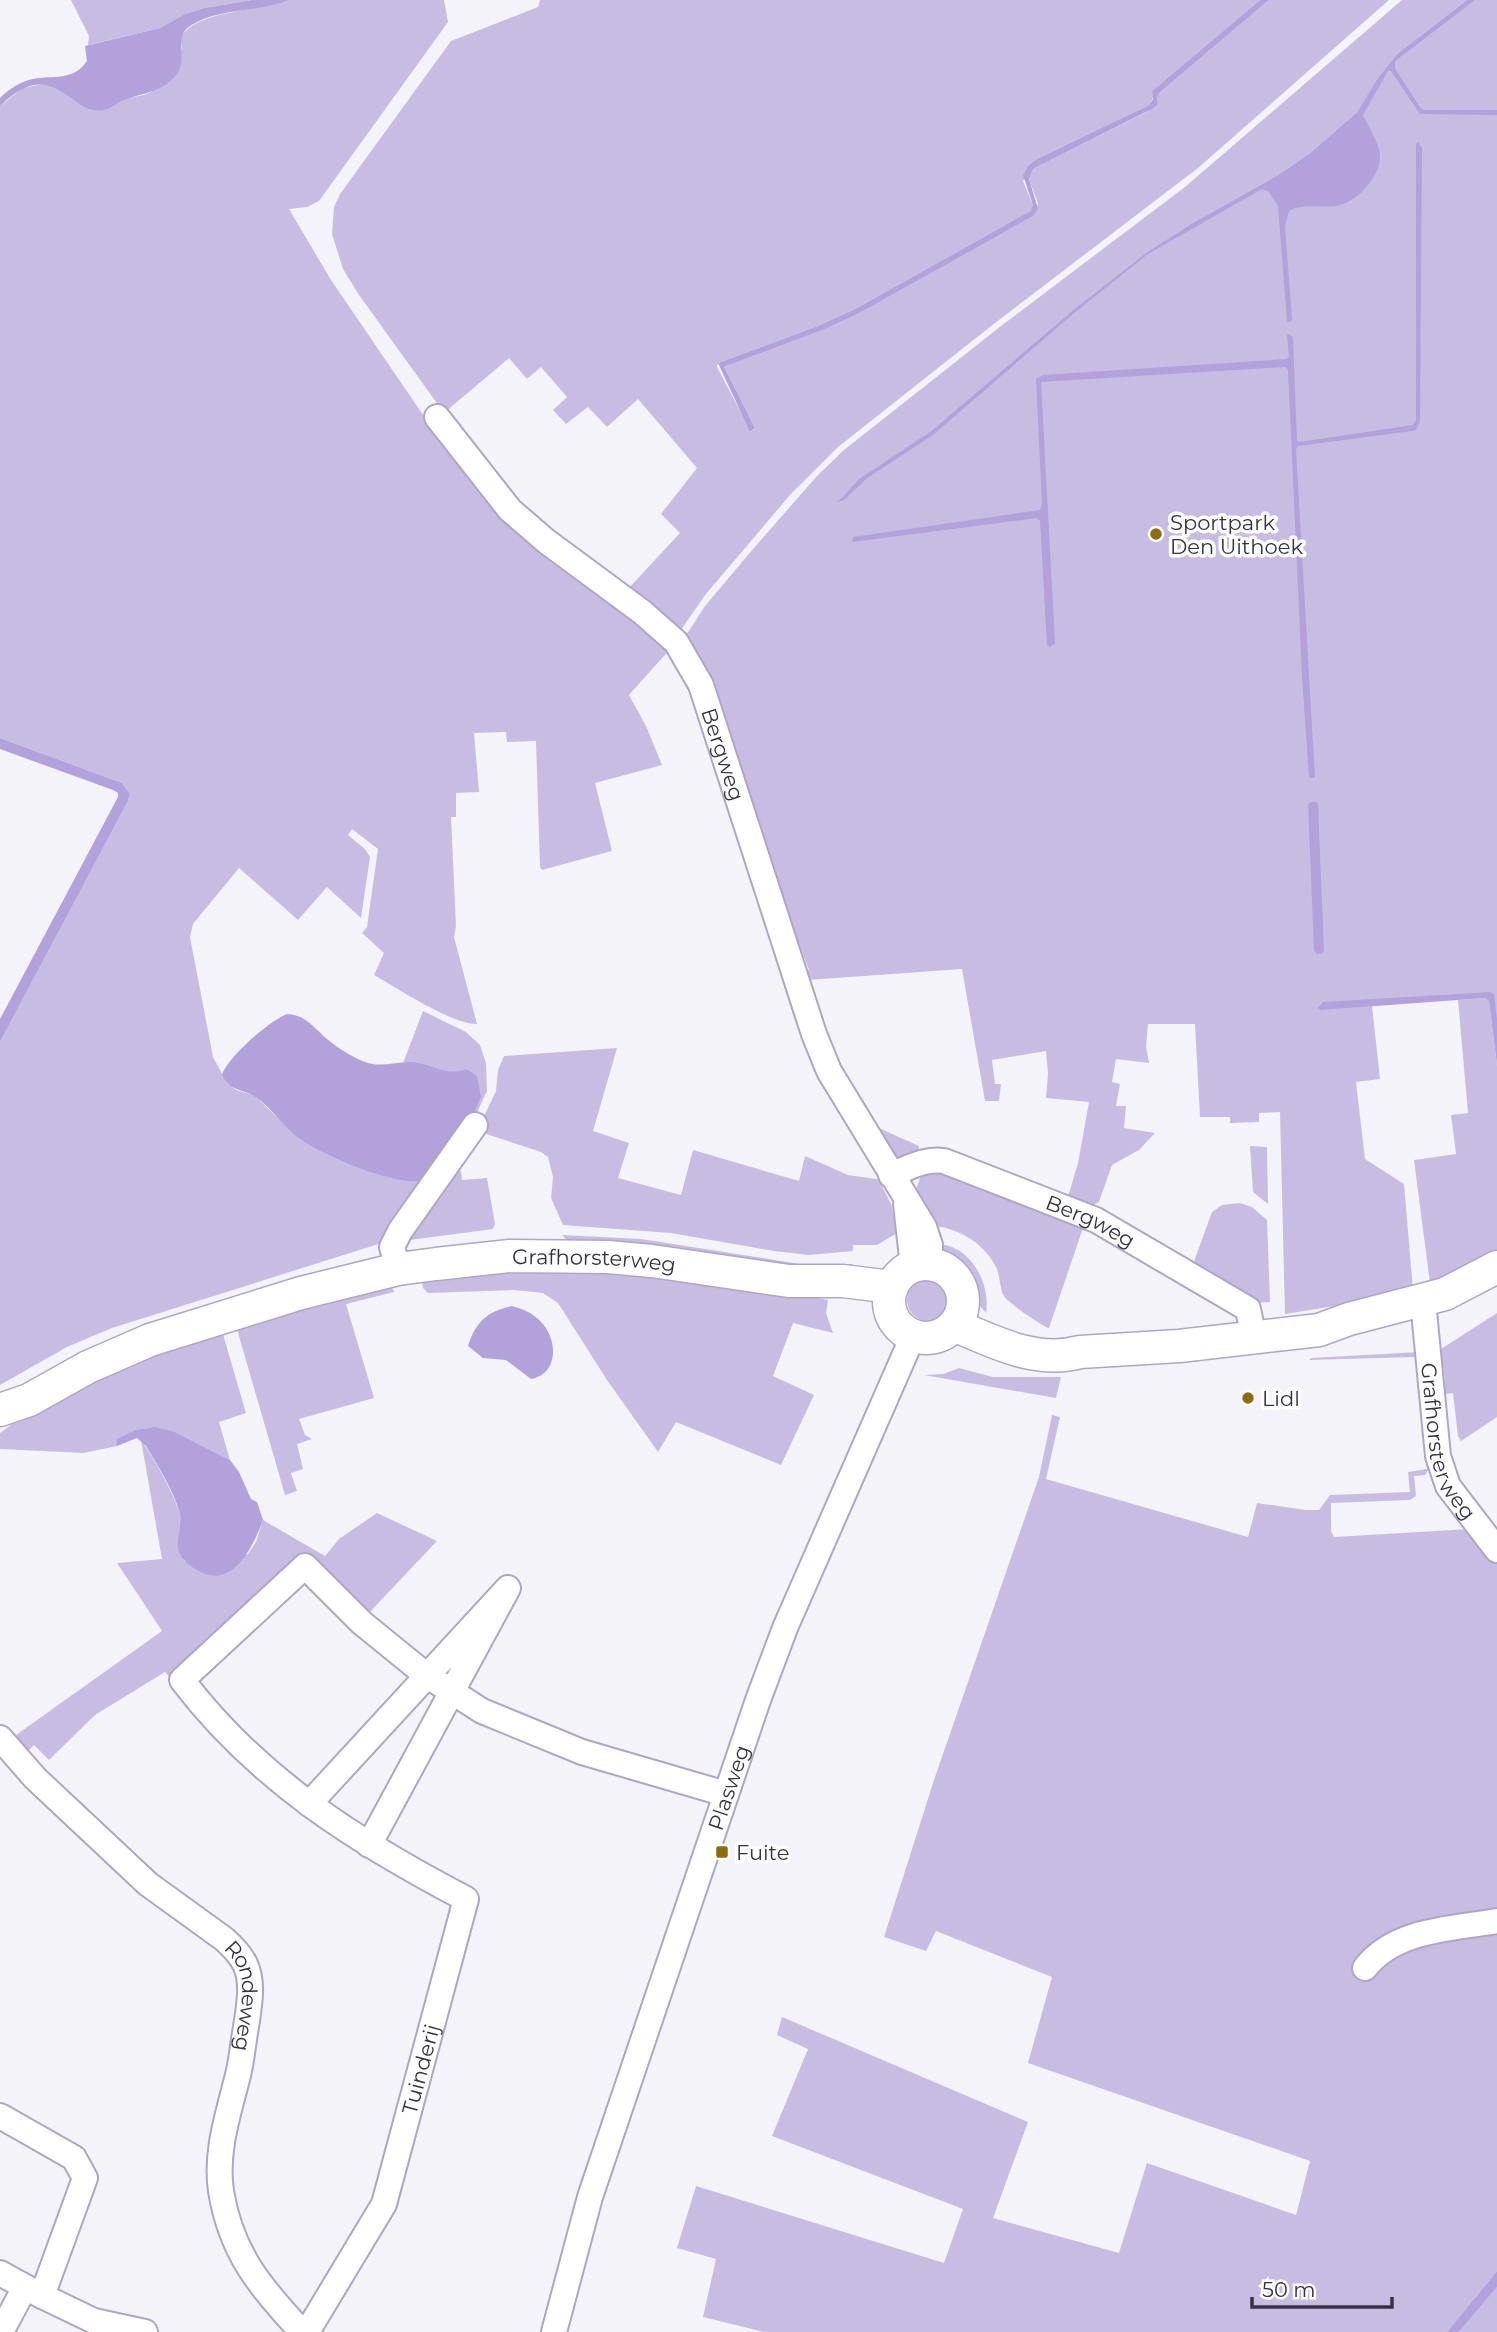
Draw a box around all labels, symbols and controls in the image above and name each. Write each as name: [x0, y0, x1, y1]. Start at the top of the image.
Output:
place label: Sportpark Den Uithoek: [1170, 510, 1303, 559]
marker: Sportpark Den Uithoek: [1148, 526, 1164, 542]
street label: Bergweg: [697, 705, 750, 804]
street label: Bergweg: [1042, 1189, 1140, 1253]
street label: Grafhorsterweg: [512, 1244, 678, 1277]
street label: Grafhorsterweg: [1417, 1361, 1481, 1524]
place label: Lidl: [1262, 1386, 1300, 1411]
marker: Lidl: [1240, 1390, 1256, 1406]
street label: Plasweg: [702, 1742, 754, 1833]
place label: Fuite: [736, 1840, 789, 1865]
marker: Fuite: [714, 1844, 730, 1860]
street label: Rondeweg: [220, 1935, 263, 2053]
street label: Tuinderij: [396, 2021, 444, 2117]
scale bar: [1252, 2266, 1392, 2310]
text: 50 m: [1262, 2277, 1316, 2302]

